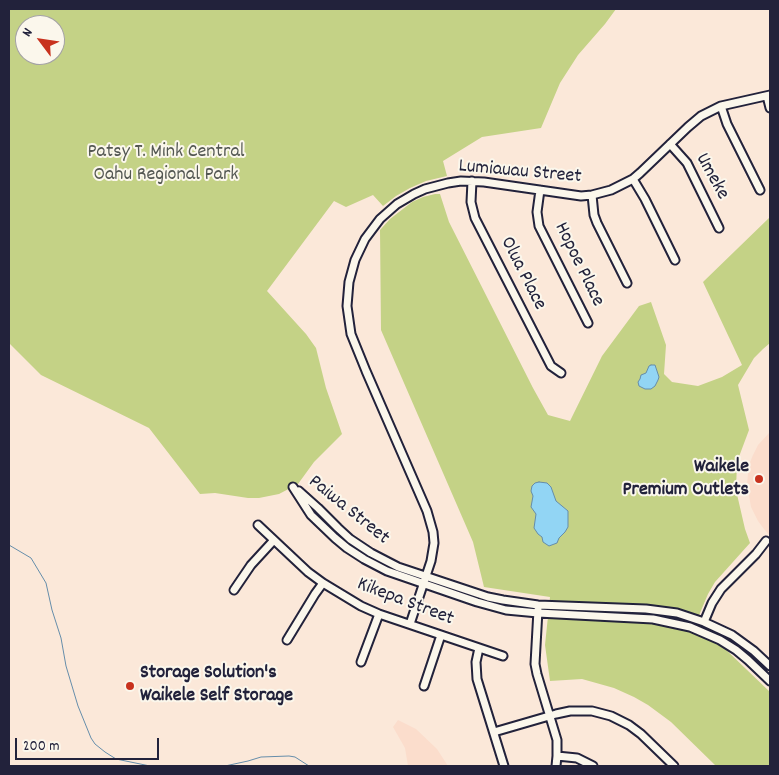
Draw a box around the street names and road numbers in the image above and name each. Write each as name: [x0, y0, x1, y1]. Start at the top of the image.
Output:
street label: Umeke: [689, 150, 733, 204]
street label: Lumiauau Street: [457, 156, 583, 190]
street label: Hopoe Place: [547, 219, 609, 311]
street label: Olua Place: [493, 233, 551, 315]
street label: Paiwa Street: [303, 471, 393, 551]
street label: Kikepa Street: [353, 574, 457, 632]

